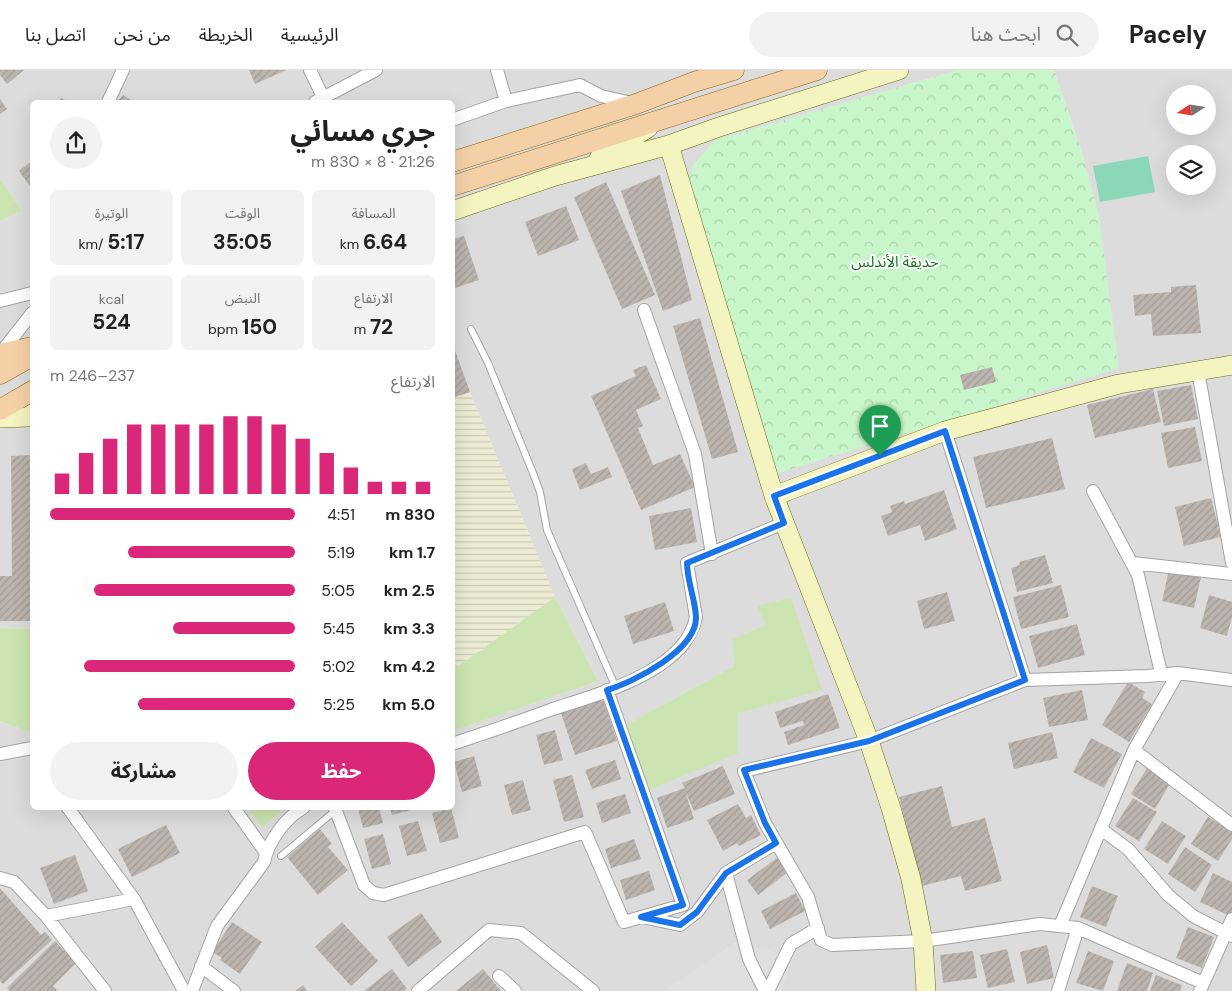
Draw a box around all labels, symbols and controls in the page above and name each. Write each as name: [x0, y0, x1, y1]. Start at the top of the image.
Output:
search box: [749, 12, 1099, 57]
text: Pacely: [1129, 19, 1207, 50]
icon: search: [1053, 21, 1081, 49]
text: ابحث هنا: [971, 22, 1041, 47]
text: اتصل بنا: [25, 23, 86, 47]
text: من نحن: [114, 23, 171, 47]
text: الخريطة: [199, 23, 253, 47]
text: الرئيسية: [281, 23, 339, 47]
north arrow: [1166, 85, 1216, 135]
map controls: [1166, 85, 1216, 195]
text: جري مسائي: [290, 113, 435, 150]
button: share: [50, 117, 102, 169]
button: layers: [1166, 145, 1216, 195]
text: 21:26 · 8 × 830 m: [311, 151, 435, 172]
text: الوتيرة: [95, 204, 128, 222]
text: الوقت: [225, 204, 260, 222]
text: المسافة: [351, 204, 396, 222]
text: 5:17: [107, 228, 145, 256]
text: 35:05: [213, 228, 272, 256]
text: 6.64: [363, 228, 407, 256]
text: /km: [78, 235, 107, 253]
text: km: [340, 235, 363, 253]
park label: حديقة الأندلس: [851, 252, 939, 272]
text: النبض: [225, 289, 260, 307]
text: الارتفاع: [354, 289, 393, 307]
text: kcal: [99, 290, 124, 308]
text: 524: [92, 308, 131, 336]
text: 150: [242, 313, 277, 341]
text: 72: [370, 313, 393, 341]
text: bpm: [208, 320, 242, 338]
text: m: [354, 320, 370, 338]
text: 237–246 m: [50, 365, 135, 386]
text: الارتفاع: [391, 371, 435, 392]
pin: [859, 405, 901, 456]
icon: arrive: [866, 412, 894, 440]
text: 4:51: [327, 504, 355, 525]
text: 830 m: [385, 504, 435, 525]
text: 5:19: [327, 542, 355, 563]
text: 1.7 km: [389, 542, 435, 563]
text: 5:05: [321, 580, 355, 601]
text: 2.5 km: [384, 580, 435, 601]
text: 5:45: [323, 618, 355, 639]
text: 3.3 km: [384, 618, 435, 639]
text: 5:02: [322, 656, 355, 677]
text: 4.2 km: [383, 656, 435, 677]
text: 5:25: [323, 694, 355, 715]
text: 5.0 km: [382, 694, 435, 715]
button: مشاركة: [50, 742, 238, 800]
button: حفظ: [248, 742, 435, 800]

